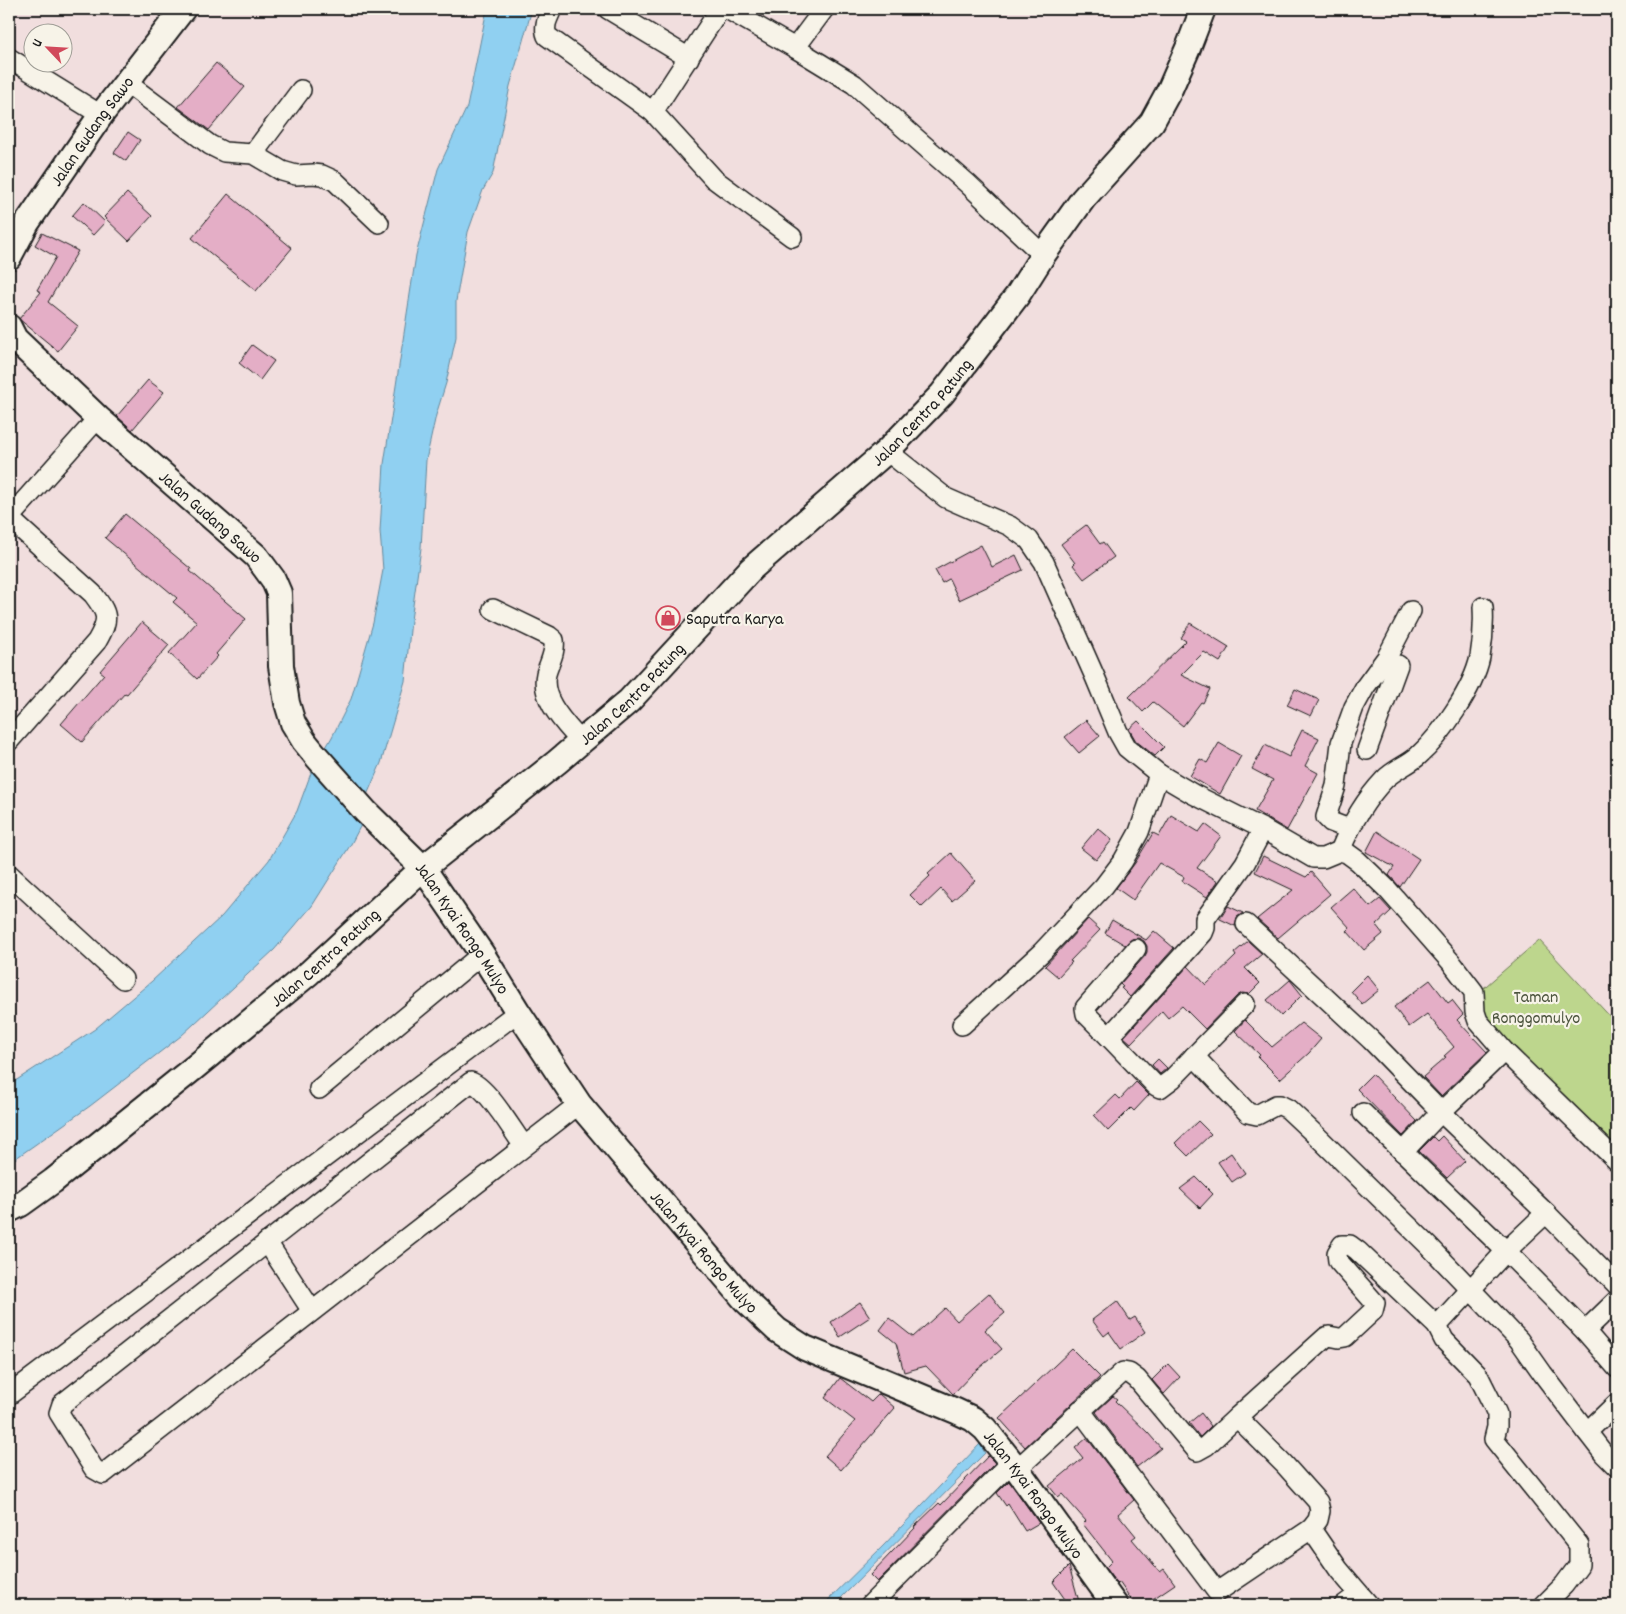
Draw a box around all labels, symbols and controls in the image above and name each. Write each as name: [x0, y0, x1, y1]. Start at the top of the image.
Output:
north arrow: [22, 22, 72, 72]
text: U: [28, 36, 49, 51]
street label: Jalan Gudang Sawo: [46, 72, 141, 192]
street label: Jalan Centra Patung: [868, 354, 980, 473]
street label: Jalan Gudang Sawo: [152, 466, 267, 569]
shop icon: Saputra Karya: [655, 605, 681, 631]
place label: Saputra Karya: [686, 608, 784, 633]
street label: Jalan Centra Patung: [575, 638, 692, 753]
street label: Jalan Kyai Rongo Mulyo: [408, 857, 514, 1000]
street label: Jalan Centra Patung: [266, 904, 387, 1014]
park label: Taman Ronggomulyo: [1492, 986, 1580, 1032]
street label: Jalan Kyai Rongo Mulyo: [643, 1186, 762, 1321]
street label: Jalan Kyai Rongo Mulyo: [976, 1426, 1088, 1565]

